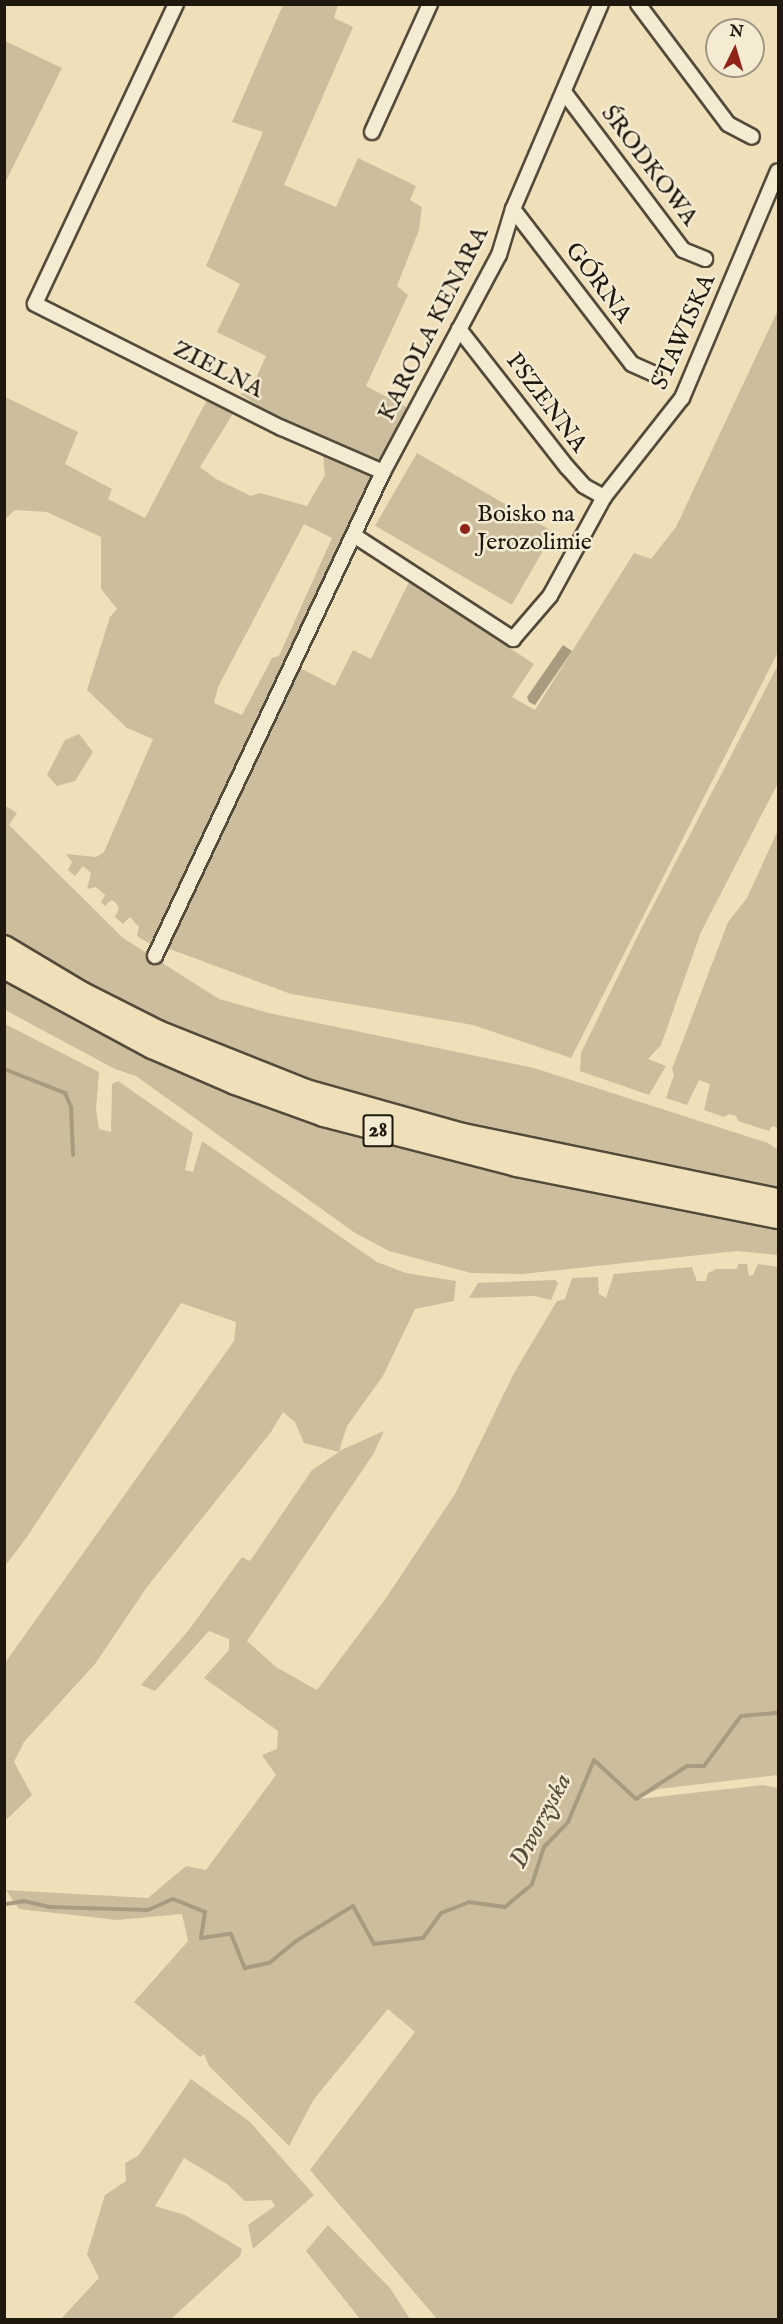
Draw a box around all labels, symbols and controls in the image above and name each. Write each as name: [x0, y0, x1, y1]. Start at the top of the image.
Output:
north arrow: [705, 18, 765, 78]
text: N: [729, 21, 744, 43]
street label: ŚRODKOWA: [594, 100, 704, 232]
street label: KAROLA KENARA: [373, 222, 495, 426]
street label: GÓRNA: [558, 237, 638, 329]
street label: STAWISKA: [646, 270, 722, 394]
street label: ZIELNA: [168, 335, 268, 405]
street label: PSZENNA: [499, 348, 593, 458]
place label: Boisko na Jerozolimie: [477, 501, 592, 557]
marker: Boisko na Jerozolimie: [458, 522, 472, 536]
road number: 28: [362, 1112, 394, 1150]
water label: Dworzyska: [503, 1768, 579, 1874]

